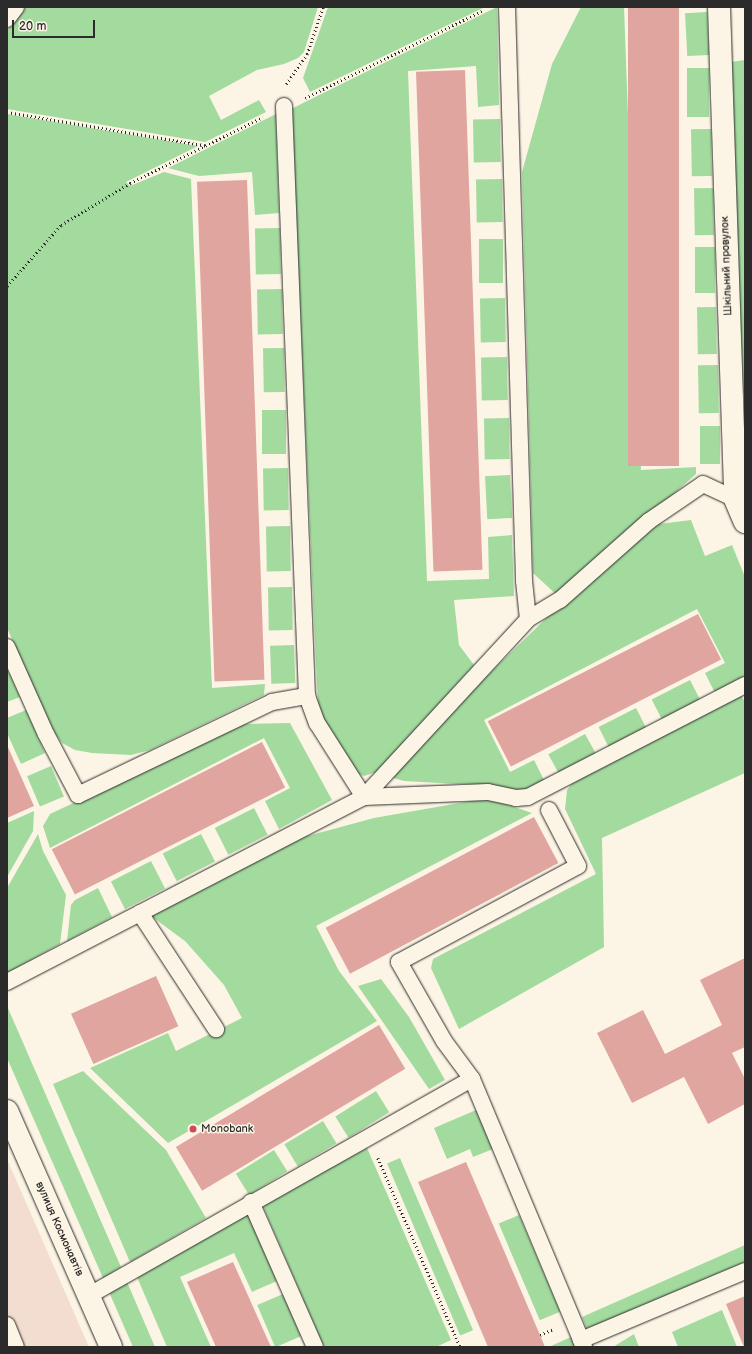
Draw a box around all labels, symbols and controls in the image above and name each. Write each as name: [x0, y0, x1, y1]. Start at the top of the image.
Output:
scale bar: [14, 12, 97, 38]
text: 20 m: [19, 19, 46, 34]
street label: Шкільний провулок: [719, 216, 735, 316]
place label: Monobank: [201, 1122, 253, 1136]
marker: Monobank: [188, 1124, 198, 1134]
street label: вулиця Космонавтів: [32, 1180, 86, 1278]

